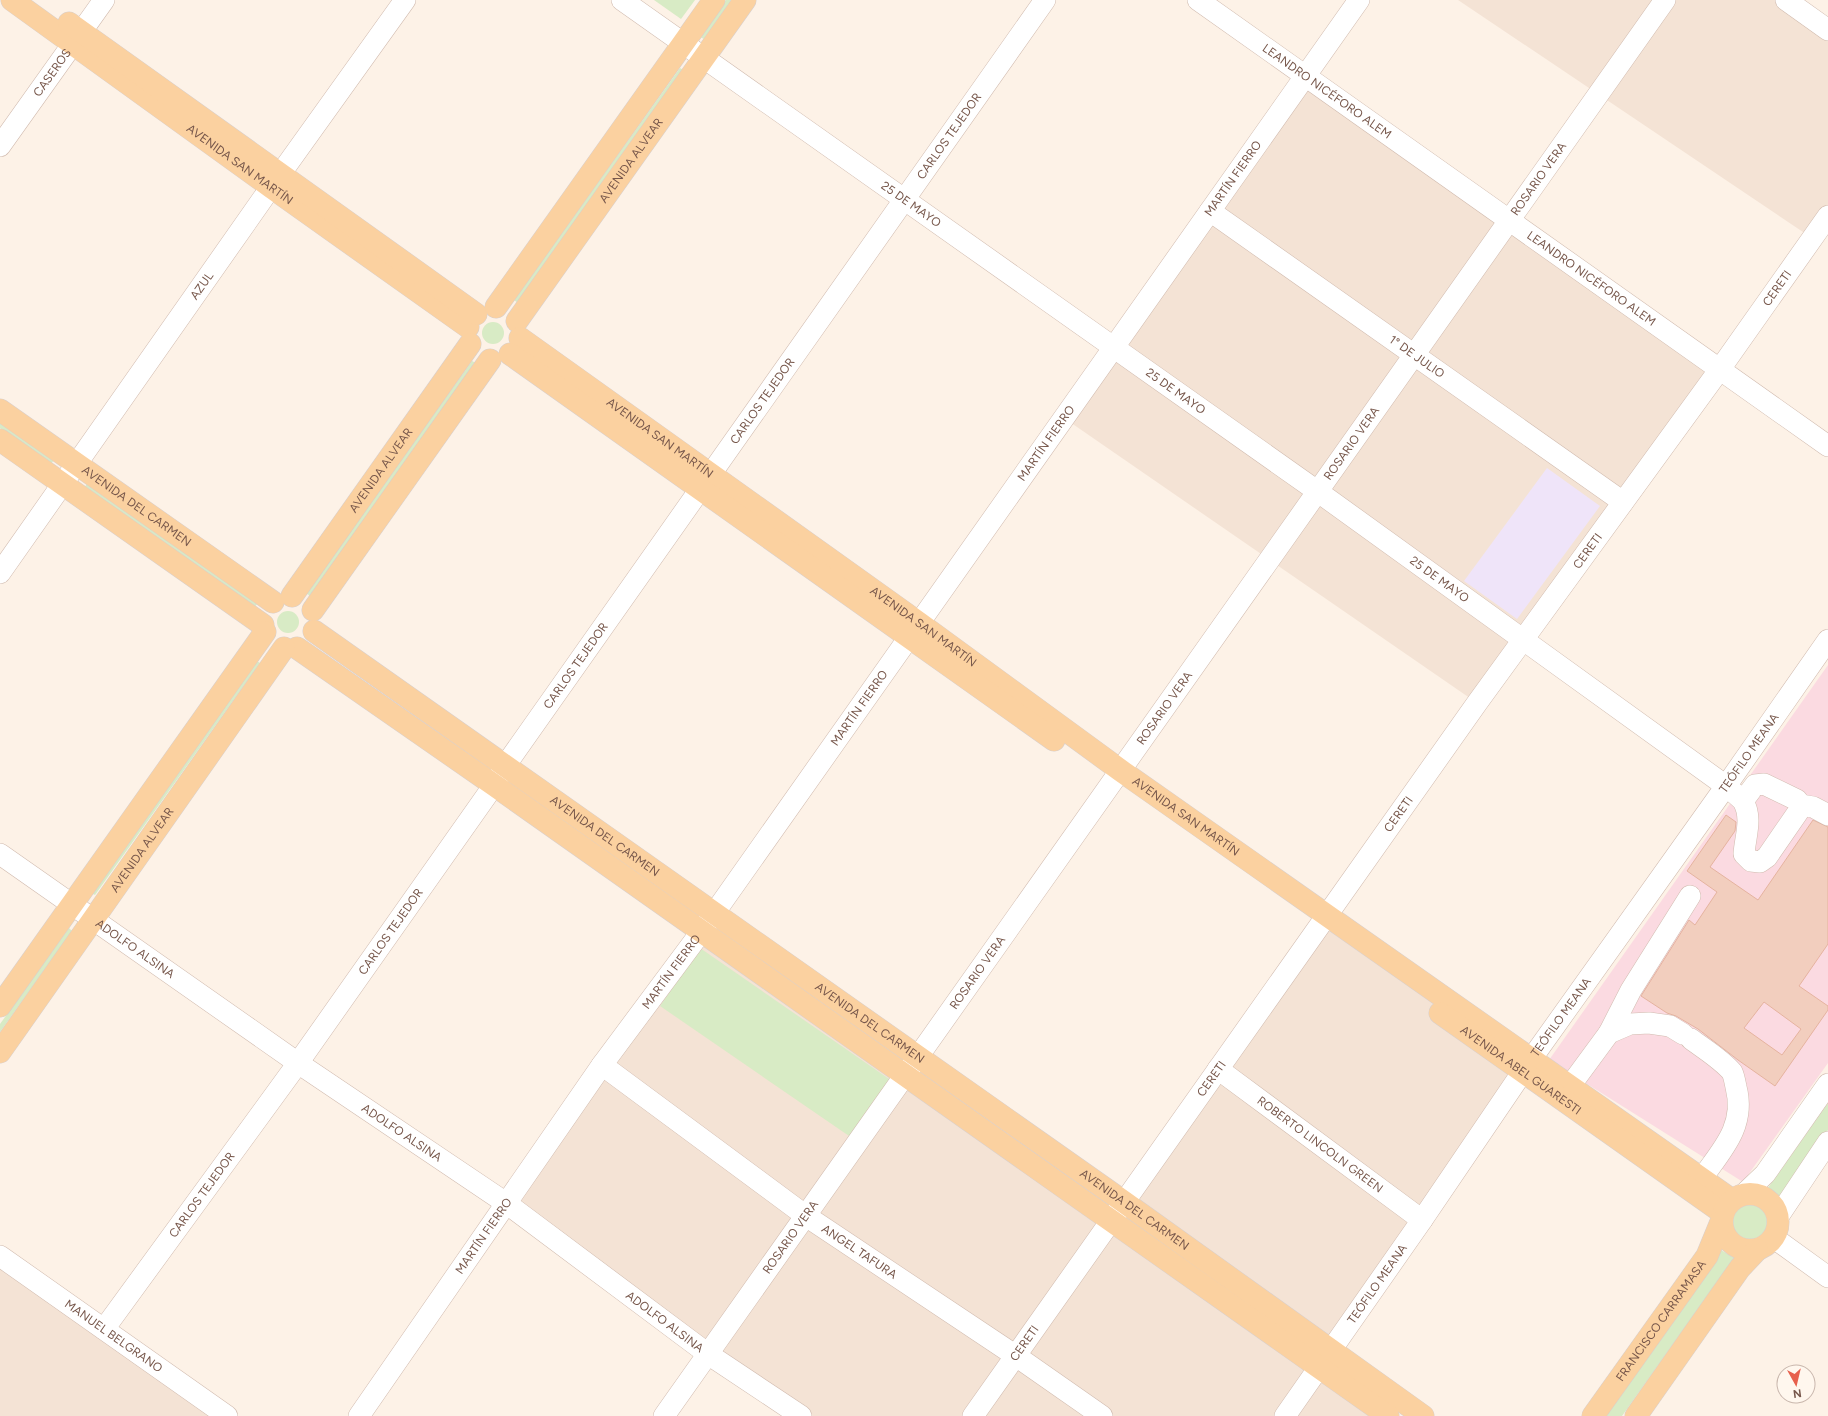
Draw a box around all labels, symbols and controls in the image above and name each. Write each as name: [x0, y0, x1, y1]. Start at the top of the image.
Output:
street label: LEANDRO NICÉFORO ALEM: [1260, 41, 1394, 142]
street label: CASEROS: [30, 46, 74, 99]
street label: CARLOS TEJEDOR: [914, 90, 984, 182]
street label: AVENIDA ALVEAR: [596, 115, 666, 205]
street label: AVENIDA SAN MARTÍN: [184, 121, 296, 207]
street label: MARTÍN FIERRO: [1202, 138, 1264, 219]
street label: ROSARIO VERA: [1508, 140, 1569, 218]
street label: 25 DE MAYO: [879, 178, 944, 230]
street label: LEANDRO NICÉFORO ALEM: [1524, 228, 1658, 329]
street label: CERETI: [1760, 268, 1794, 309]
street label: AZUL: [187, 269, 217, 302]
street label: 1° DE JULIO: [1387, 333, 1447, 381]
street label: CARLOS TEJEDOR: [727, 355, 797, 447]
street label: 25 DE MAYO: [1143, 365, 1208, 417]
street label: AVENIDA SAN MARTÍN: [604, 395, 716, 481]
street label: MARTÍN FIERRO: [1015, 403, 1077, 484]
street label: ROSARIO VERA: [1321, 404, 1382, 483]
street label: AVENIDA ALVEAR: [346, 425, 416, 515]
street label: AVENIDA DEL CARMEN: [79, 463, 194, 549]
street label: CERETI: [1570, 531, 1605, 572]
street label: 25 DE MAYO: [1407, 553, 1472, 605]
street label: AVENIDA SAN MARTÍN: [868, 583, 979, 670]
street label: CARLOS TEJEDOR: [541, 620, 611, 712]
street label: MARTÍN FIERRO: [828, 667, 891, 748]
street label: ROSARIO VERA: [1134, 669, 1195, 747]
street label: TEÓFILO MEANA: [1716, 711, 1782, 796]
street label: AVENIDA SAN MARTÍN: [1130, 774, 1242, 859]
street label: AVENIDA DEL CARMEN: [548, 793, 662, 879]
street label: CERETI: [1381, 794, 1416, 835]
street label: AVENIDA ALVEAR: [107, 805, 177, 895]
street label: CARLOS TEJEDOR: [355, 886, 426, 977]
street label: ADOLFO ALSINA: [93, 916, 177, 981]
street label: MARTÍN FIERRO: [639, 932, 704, 1012]
street label: ROSARIO VERA: [947, 933, 1008, 1012]
street label: TEÓFILO MEANA: [1528, 975, 1594, 1060]
street label: AVENIDA DEL CARMEN: [812, 980, 927, 1066]
street label: AVENIDA ABEL GUARESTI: [1458, 1023, 1584, 1118]
street label: CERETI: [1194, 1058, 1229, 1099]
street label: ROBERTO LINCOLN GREEN: [1254, 1093, 1386, 1196]
street label: ADOLFO ALSINA: [359, 1101, 444, 1165]
street label: CARLOS TEJEDOR: [166, 1150, 238, 1240]
street label: AVENIDA DEL CARMEN: [1077, 1166, 1192, 1253]
street label: MARTÍN FIERRO: [453, 1195, 515, 1277]
street label: ROSARIO VERA: [760, 1198, 821, 1277]
street label: ANGEL TAFURA: [819, 1222, 900, 1282]
street label: TEÓFILO MEANA: [1345, 1242, 1410, 1327]
street label: FRANCISCO CARRAMASA: [1613, 1257, 1709, 1384]
street label: ADOLFO ALSINA: [623, 1288, 706, 1355]
street label: MANUEL BELGRANO: [62, 1297, 165, 1375]
street label: CERETI: [1007, 1323, 1042, 1364]
north arrow: [1776, 1364, 1816, 1404]
text: N: [1792, 1386, 1802, 1400]

